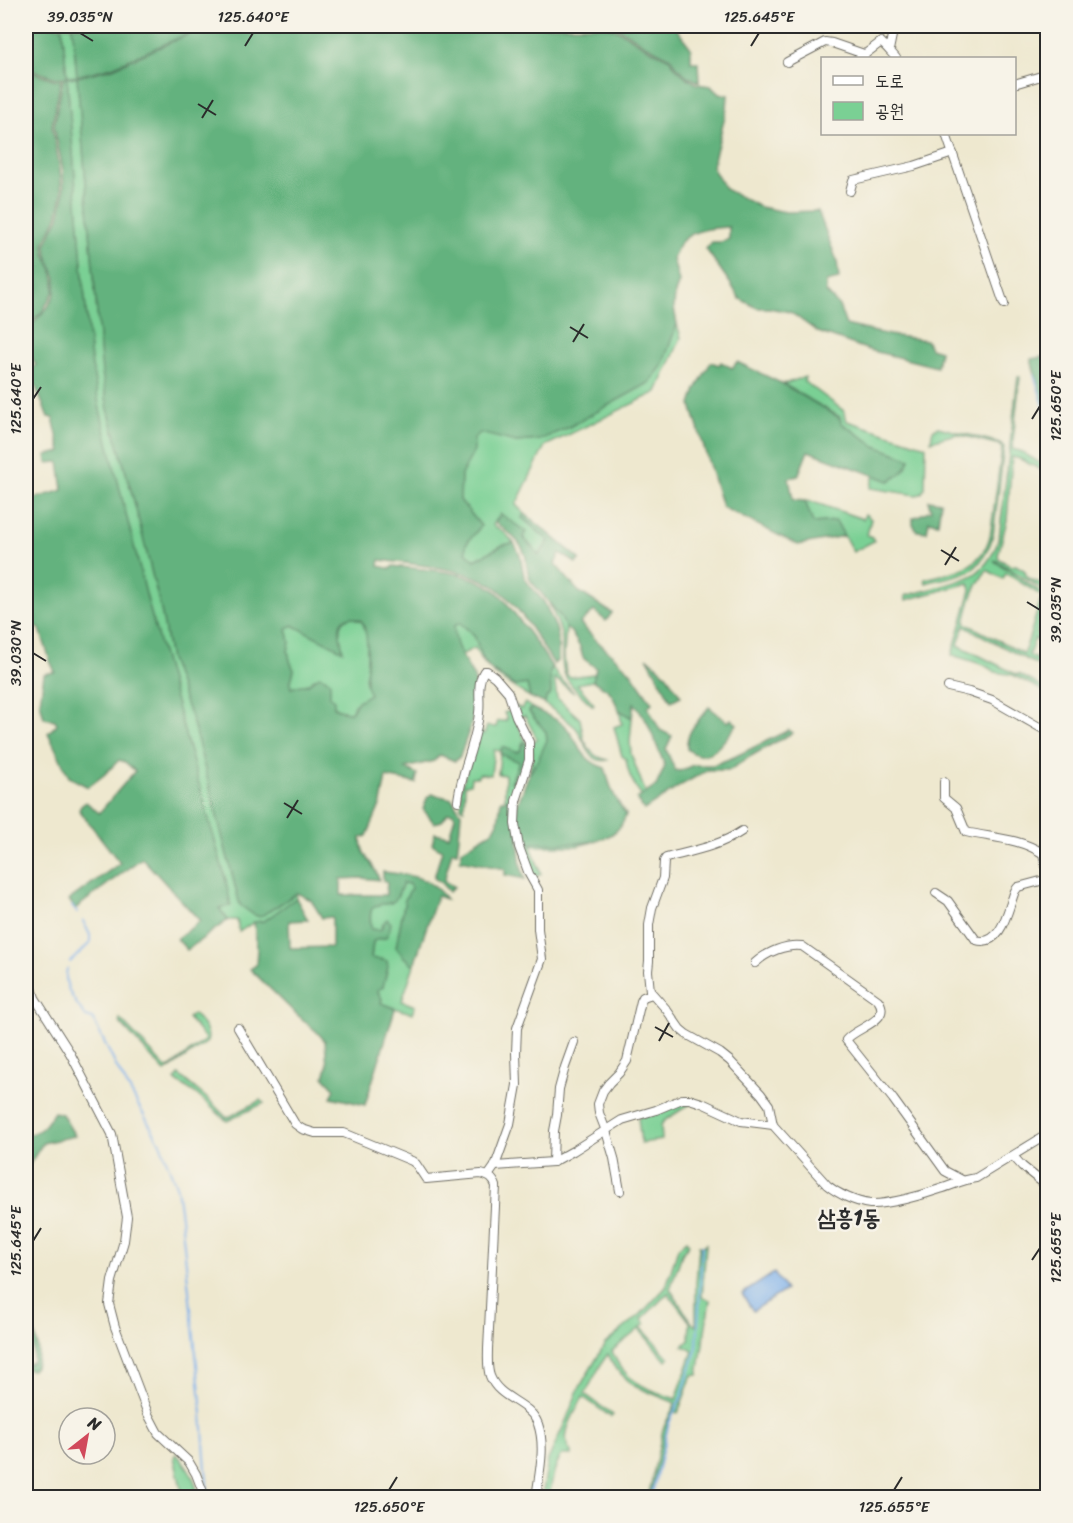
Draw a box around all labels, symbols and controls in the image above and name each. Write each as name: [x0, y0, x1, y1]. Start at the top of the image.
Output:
text: 39.035°N: [47, 4, 113, 30]
text: 125.640°E: [218, 4, 290, 30]
text: 125.645°E: [724, 4, 796, 30]
legend: [821, 57, 1016, 135]
text: 도로: [875, 65, 904, 97]
text: 공원: [875, 95, 904, 127]
text: 125.640°E: [3, 362, 29, 434]
text: 125.650°E: [1043, 369, 1069, 441]
text: 39.035°N: [1043, 577, 1069, 643]
text: 39.030°N: [3, 619, 29, 686]
district label: 삼흥1동: [818, 1198, 881, 1237]
text: 125.645°E: [3, 1204, 29, 1276]
text: 125.655°E: [1043, 1211, 1069, 1283]
north arrow: [57, 1406, 117, 1466]
text: N: [81, 1408, 107, 1439]
text: 125.650°E: [354, 1494, 426, 1520]
text: 125.655°E: [859, 1494, 931, 1520]

